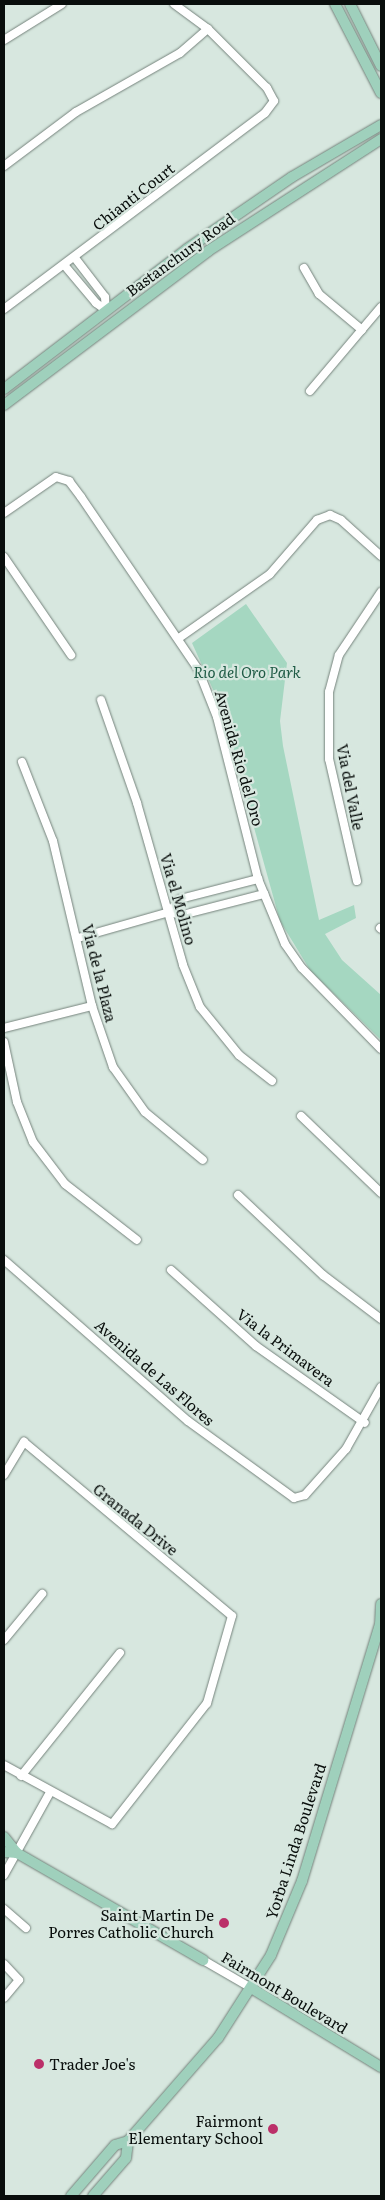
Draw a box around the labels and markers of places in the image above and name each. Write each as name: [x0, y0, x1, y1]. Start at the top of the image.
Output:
place label: Saint Martin De Porres Catholic Church: [48, 1905, 214, 1940]
marker: Saint Martin De Porres Catholic Church: [218, 1917, 230, 1929]
place label: Trader Joe's: [49, 2055, 135, 2073]
marker: Trader Joe's: [33, 2058, 45, 2070]
place label: Fairmont Elementary School: [128, 2111, 263, 2146]
marker: Fairmont Elementary School: [267, 2123, 279, 2135]

